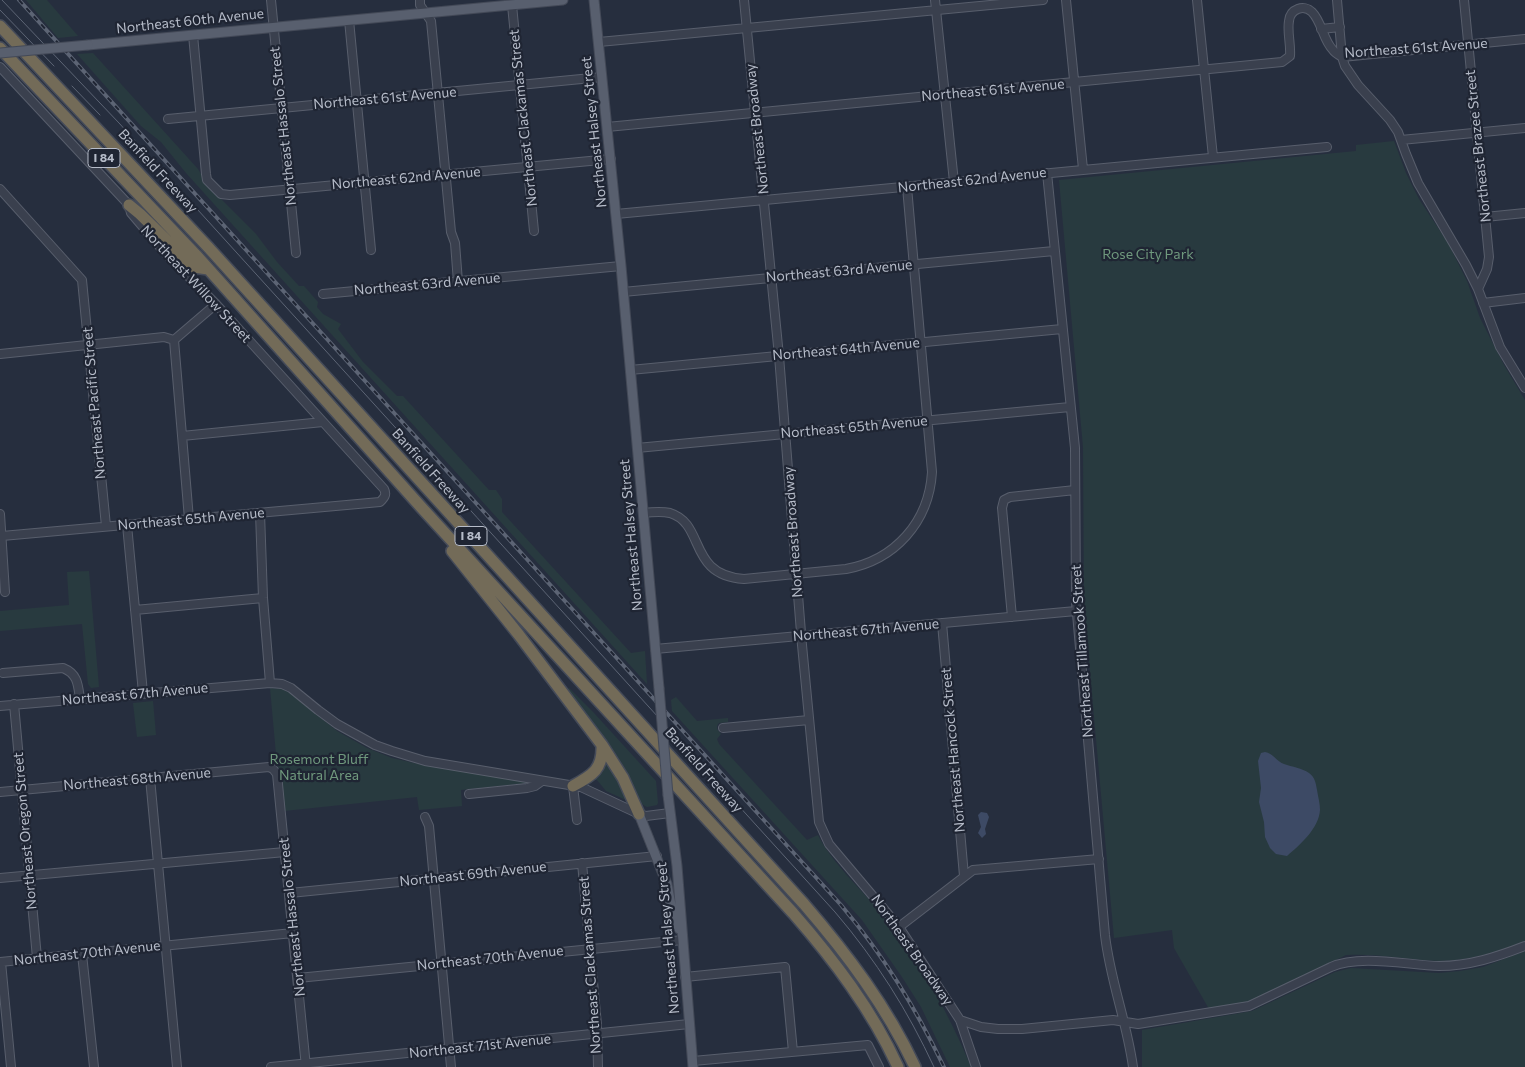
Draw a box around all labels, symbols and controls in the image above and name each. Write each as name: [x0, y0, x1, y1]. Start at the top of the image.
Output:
street label: Northeast 60th Avenue: [115, 5, 265, 37]
street label: Northeast Clackamas Street: [505, 29, 541, 207]
street label: Northeast 61st Avenue: [1344, 35, 1488, 61]
street label: Northeast Hassalo Street: [266, 46, 300, 206]
street label: Northeast Halsey Street: [578, 55, 610, 209]
street label: Northeast Broadway: [742, 63, 772, 195]
street label: Northeast Brazee Street: [1462, 69, 1494, 223]
street label: Northeast 61st Avenue: [921, 75, 1065, 105]
street label: Northeast 61st Avenue: [313, 83, 457, 113]
street label: Banfield Freeway: [115, 126, 201, 216]
road number: I 84: [88, 148, 120, 168]
street label: Northeast 62nd Avenue: [331, 163, 481, 193]
street label: Northeast 62nd Avenue: [897, 164, 1047, 196]
street label: Northeast Willow Street: [137, 222, 255, 346]
park label: Rose City Park: [1102, 246, 1194, 262]
street label: Northeast 63rd Avenue: [765, 256, 913, 286]
street label: Northeast 63rd Avenue: [353, 269, 501, 299]
street label: Northeast Pacific Street: [79, 326, 109, 480]
street label: Northeast 64th Avenue: [772, 334, 920, 364]
street label: Northeast 65th Avenue: [780, 412, 928, 442]
street label: Banfield Freeway: [388, 425, 474, 517]
street label: Northeast Halsey Street: [616, 458, 646, 612]
street label: Northeast Broadway: [780, 466, 806, 598]
street label: Northeast 65th Avenue: [117, 504, 265, 534]
road number: I 84: [455, 526, 487, 546]
street label: Northeast Tillamook Street: [1068, 564, 1096, 738]
street label: Northeast 67th Avenue: [792, 615, 940, 645]
street label: Northeast Hancock Street: [937, 667, 969, 833]
street label: Northeast 67th Avenue: [61, 679, 209, 709]
street label: Banfield Freeway: [661, 724, 747, 816]
park label: Rosemont Bluff Natural Area: [269, 751, 369, 784]
street label: Northeast Oregon Street: [10, 752, 40, 910]
street label: Northeast 68th Avenue: [63, 764, 211, 794]
street label: Northeast Hassalo Street: [275, 837, 309, 997]
street label: Northeast 69th Avenue: [399, 858, 547, 890]
street label: Northeast Halsey Street: [653, 861, 683, 1015]
street label: Northeast Clackamas Street: [575, 876, 605, 1054]
street label: Northeast Broadway: [867, 891, 957, 1009]
street label: Northeast 70th Avenue: [13, 937, 161, 969]
street label: Northeast 70th Avenue: [416, 942, 564, 974]
street label: Northeast 71st Avenue: [408, 1030, 552, 1062]

